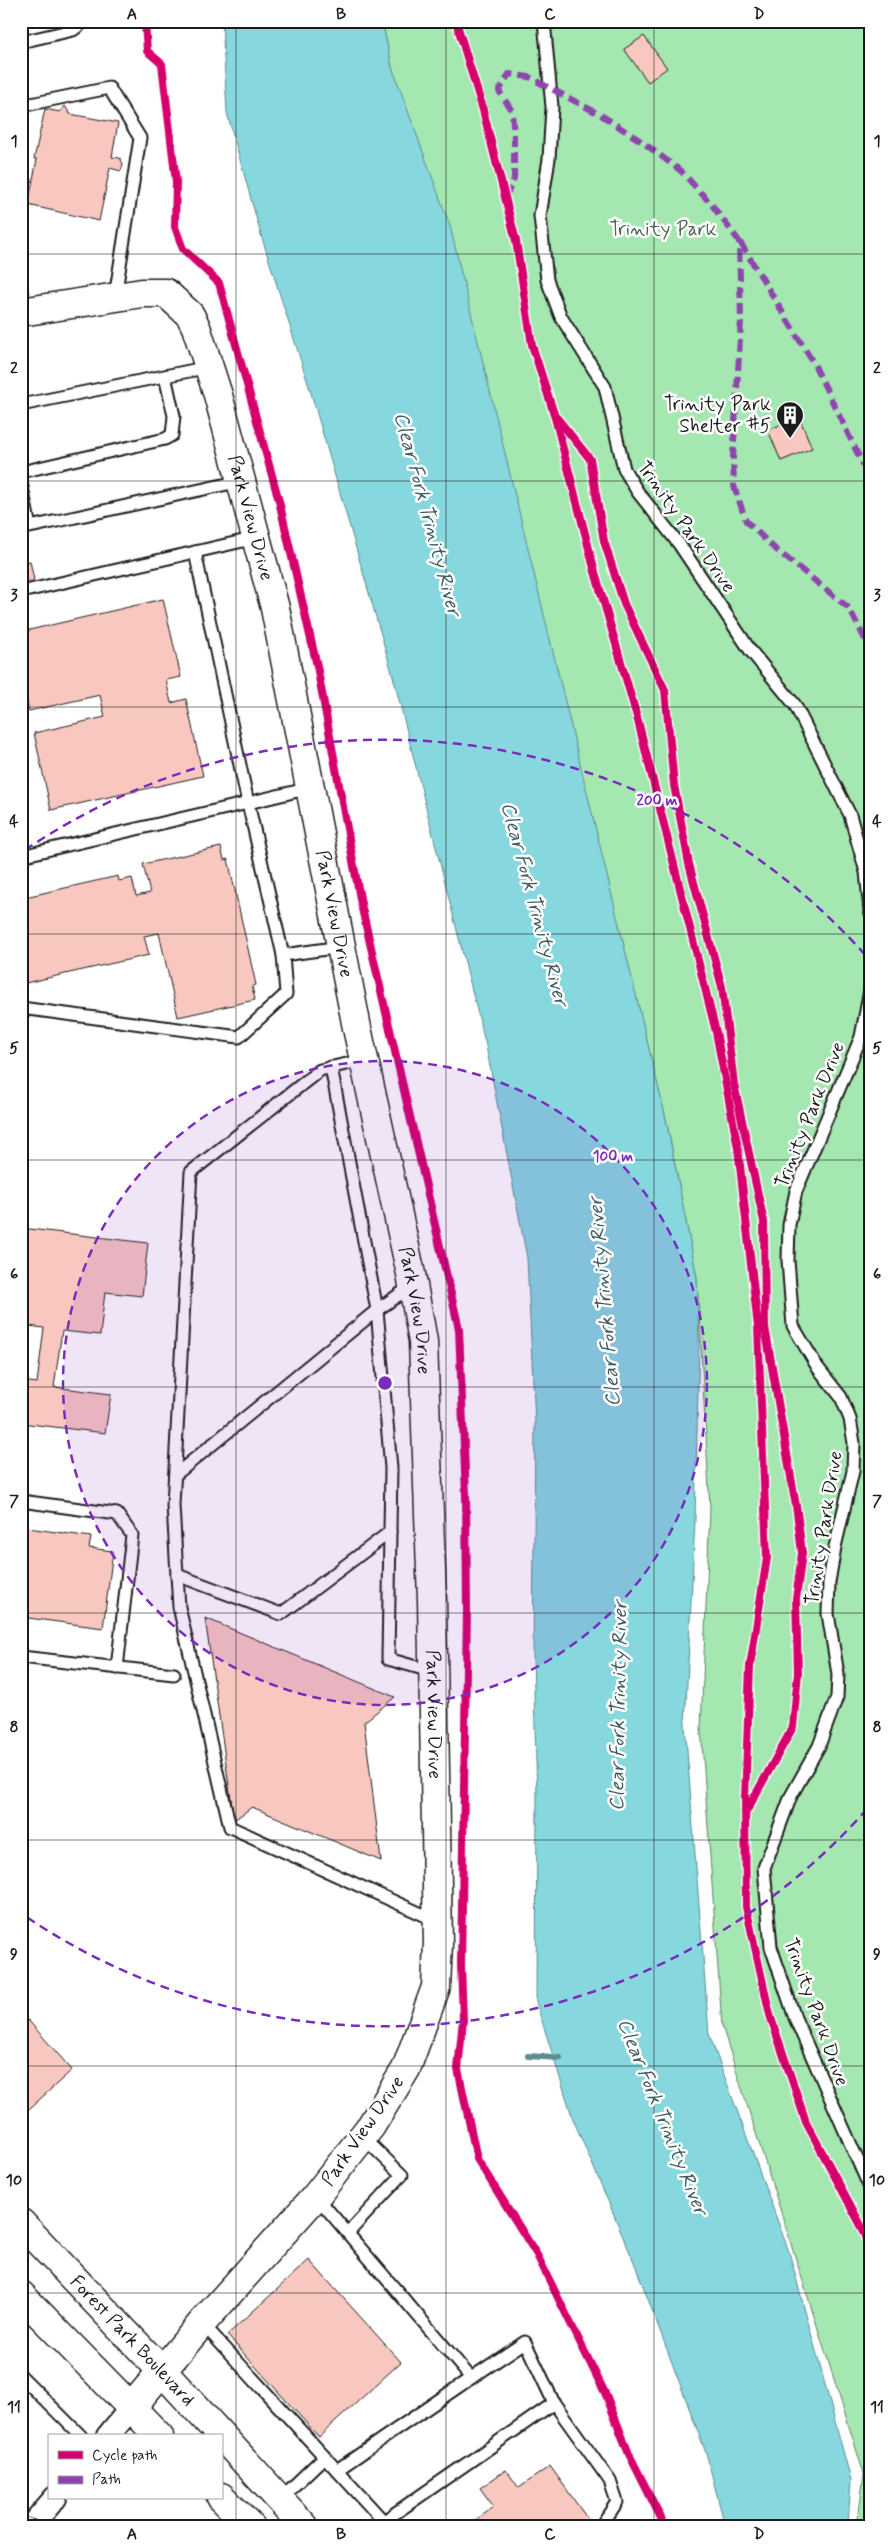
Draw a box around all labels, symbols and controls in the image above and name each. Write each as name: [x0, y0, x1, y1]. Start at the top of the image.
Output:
text: A: [127, 4, 137, 25]
text: B: [336, 4, 346, 25]
text: C: [544, 4, 556, 25]
text: D: [753, 4, 765, 25]
text: 1: [10, 131, 18, 152]
text: 1: [873, 131, 881, 152]
park label: Trinity Park: [609, 217, 717, 242]
text: 2: [10, 358, 18, 379]
text: 2: [873, 358, 881, 379]
place label: Trinity Park Shelter #5: [664, 392, 771, 439]
building icon: Trinity Park Shelter #5: [775, 400, 805, 439]
water label: Clear Fork Trinity River: [387, 409, 468, 621]
street label: Park View Drive: [222, 452, 280, 583]
street label: Trinity Park Drive: [631, 456, 741, 598]
text: 3: [10, 585, 18, 606]
text: 3: [873, 585, 881, 606]
text: 200 m: [637, 791, 678, 811]
water label: Clear Fork Trinity River: [494, 799, 575, 1011]
text: 4: [9, 811, 19, 832]
text: 4: [872, 811, 882, 832]
street label: Park View Drive: [310, 848, 359, 980]
text: 5: [9, 1038, 19, 1059]
street label: Trinity Park Drive: [769, 1038, 851, 1192]
text: 5: [872, 1038, 882, 1059]
text: 100 m: [593, 1147, 633, 1167]
water label: Clear Fork Trinity River: [582, 1194, 628, 1408]
street label: Park View Drive: [393, 1244, 437, 1375]
text: 6: [10, 1264, 18, 1285]
text: 6: [873, 1264, 881, 1285]
centre of rings: [376, 1374, 394, 1392]
street label: Trinity Park Drive: [799, 1449, 849, 1607]
text: 7: [9, 1491, 19, 1512]
text: 7: [872, 1491, 882, 1512]
water label: Clear Fork Trinity River: [604, 1598, 634, 1811]
street label: Park View Drive: [420, 1650, 448, 1779]
text: 8: [9, 1717, 19, 1738]
text: 8: [872, 1717, 882, 1738]
street label: Trinity Park Drive: [778, 1935, 854, 2089]
text: 9: [10, 1944, 18, 1965]
text: 9: [873, 1944, 881, 1965]
water label: Clear Fork Trinity River: [610, 2015, 715, 2222]
street label: Park View Drive: [316, 2071, 410, 2191]
text: 10: [6, 2170, 22, 2191]
text: 10: [869, 2170, 885, 2191]
street label: Forest Park Boulevard: [65, 2270, 201, 2411]
text: 11: [7, 2397, 21, 2418]
text: 11: [870, 2397, 884, 2418]
legend: [48, 2434, 222, 2500]
text: Cycle path: [92, 2446, 157, 2466]
text: Path: [92, 2470, 121, 2490]
text: A: [127, 2524, 137, 2545]
text: B: [336, 2524, 346, 2545]
text: C: [544, 2524, 556, 2545]
text: D: [753, 2524, 765, 2545]

